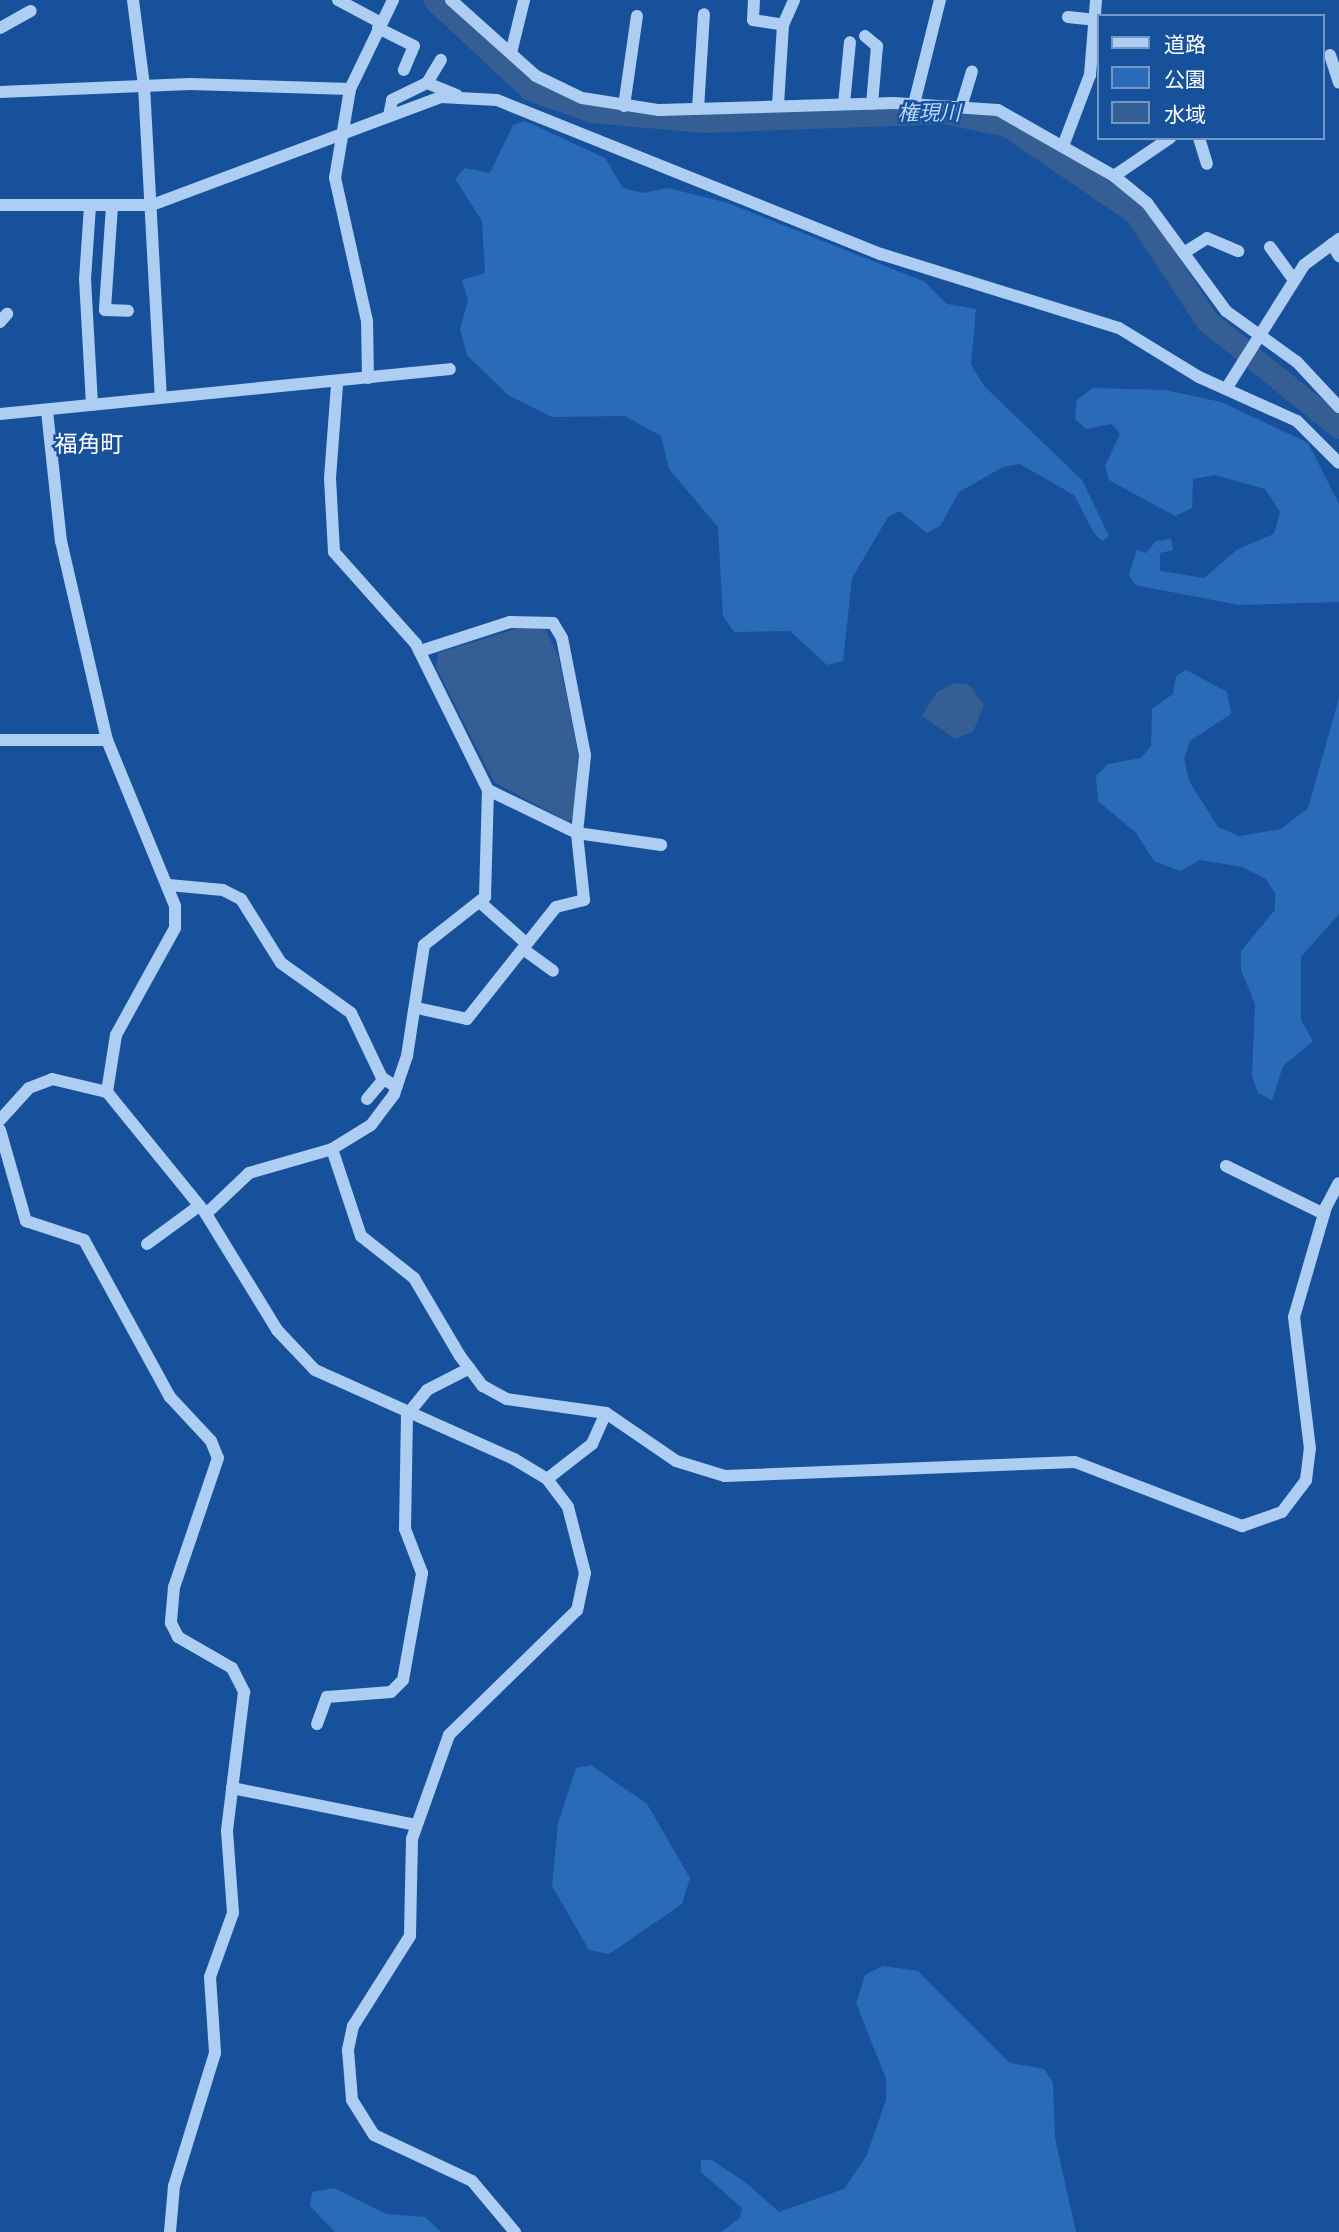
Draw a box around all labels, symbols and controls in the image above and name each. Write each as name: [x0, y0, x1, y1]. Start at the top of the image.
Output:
legend: [1098, 14, 1325, 140]
text: 道路: [1164, 33, 1206, 58]
text: 公園: [1164, 68, 1206, 93]
water label: 権現川: [898, 101, 960, 127]
text: 水域: [1164, 103, 1206, 128]
district label: 福角町: [55, 431, 123, 459]

